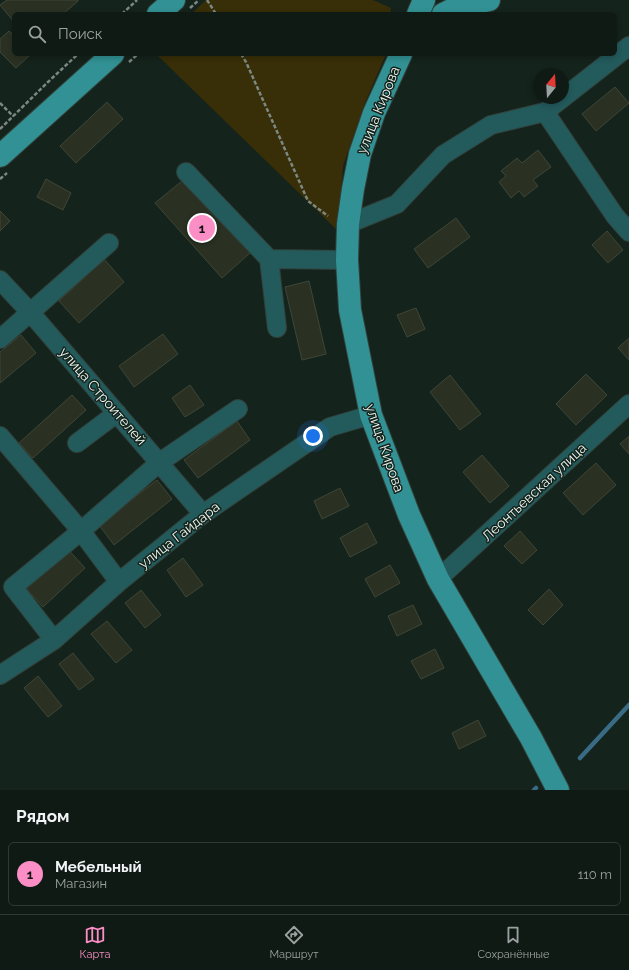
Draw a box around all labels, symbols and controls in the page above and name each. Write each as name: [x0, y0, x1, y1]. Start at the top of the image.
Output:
search box: [12, 12, 617, 56]
icon: search: [26, 23, 48, 45]
text: Поиск: [58, 25, 103, 43]
street label: улица Кирова: [353, 64, 403, 156]
north arrow: [533, 68, 569, 104]
pin: 1: [189, 213, 215, 243]
street label: улица Строителей: [56, 344, 150, 448]
street label: улица Кирова: [362, 402, 408, 494]
your location: [303, 426, 323, 446]
street label: Леонтьевская улица: [479, 440, 589, 544]
street label: улица Гайдара: [135, 498, 223, 572]
text: Рядом: [16, 806, 69, 826]
text: Мебельный: [55, 858, 142, 876]
text: 1: [27, 867, 33, 882]
text: 110 m: [578, 867, 612, 882]
text: Магазин: [55, 876, 107, 891]
tab: Карта: [80, 924, 110, 961]
tab: Маршрут: [269, 924, 318, 961]
tab: Сохранённые: [477, 924, 549, 961]

